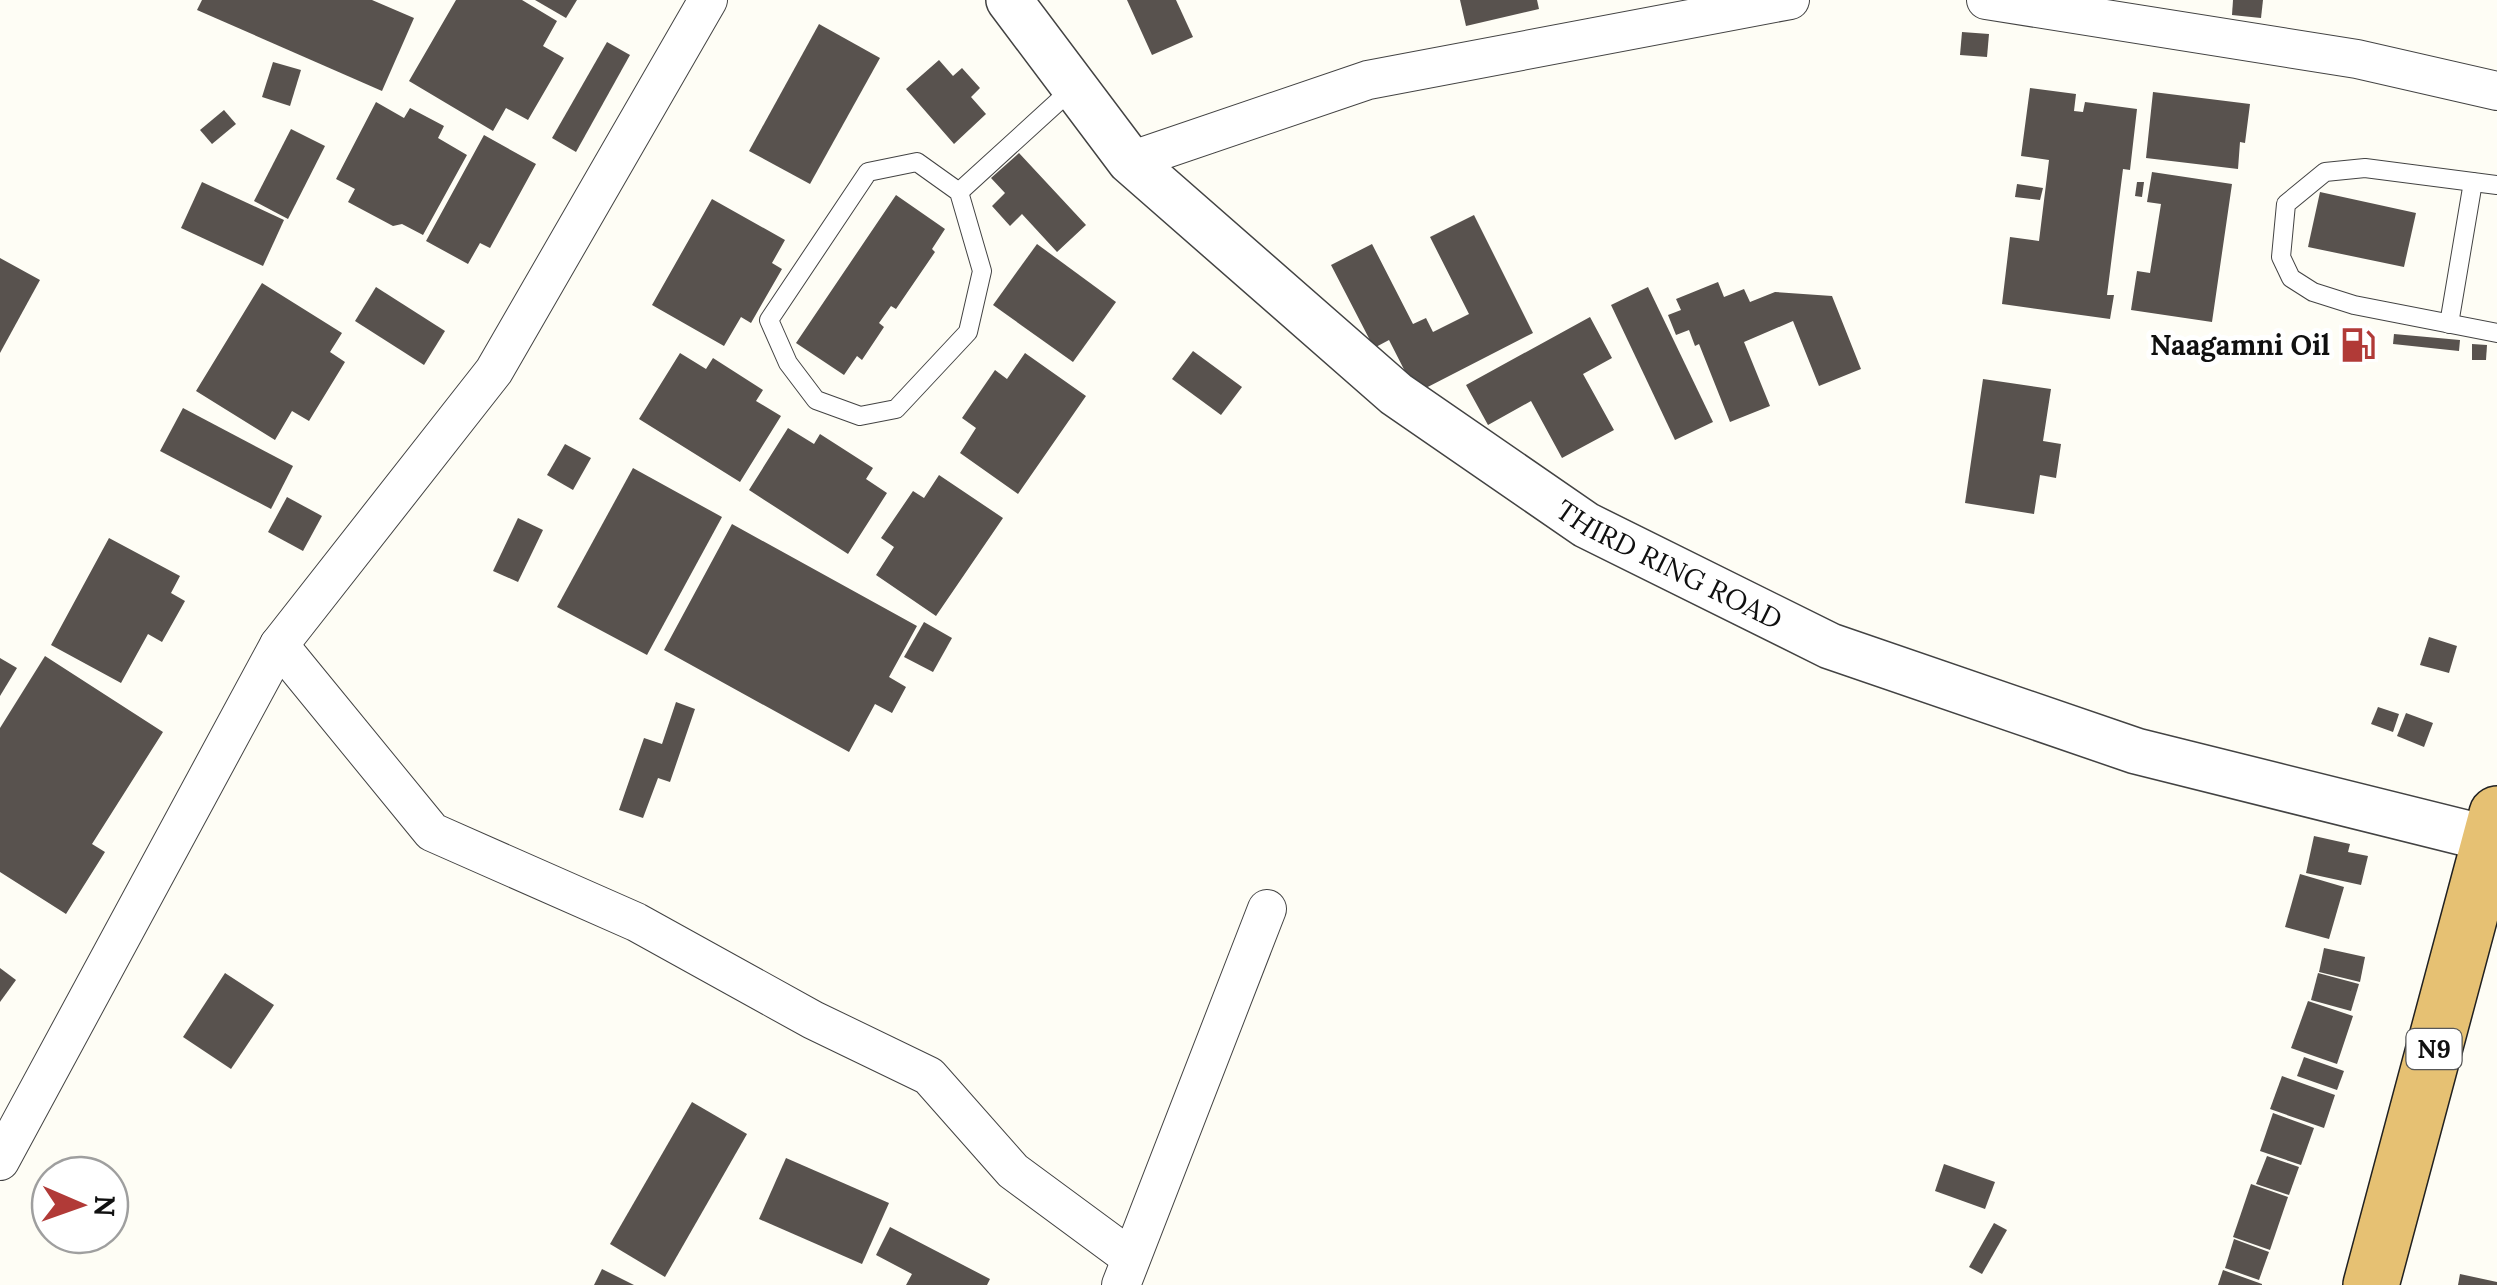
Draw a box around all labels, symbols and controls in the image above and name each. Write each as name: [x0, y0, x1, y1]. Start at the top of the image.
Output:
fuel station icon: Naagamni Oil: [2339, 326, 2377, 364]
place label: Naagamni Oil: [2150, 327, 2330, 363]
street label: THIRD RING ROAD: [1549, 492, 1788, 638]
road number: N9: [2406, 1029, 2462, 1069]
north arrow: [30, 1155, 130, 1255]
text: N: [87, 1194, 123, 1217]

